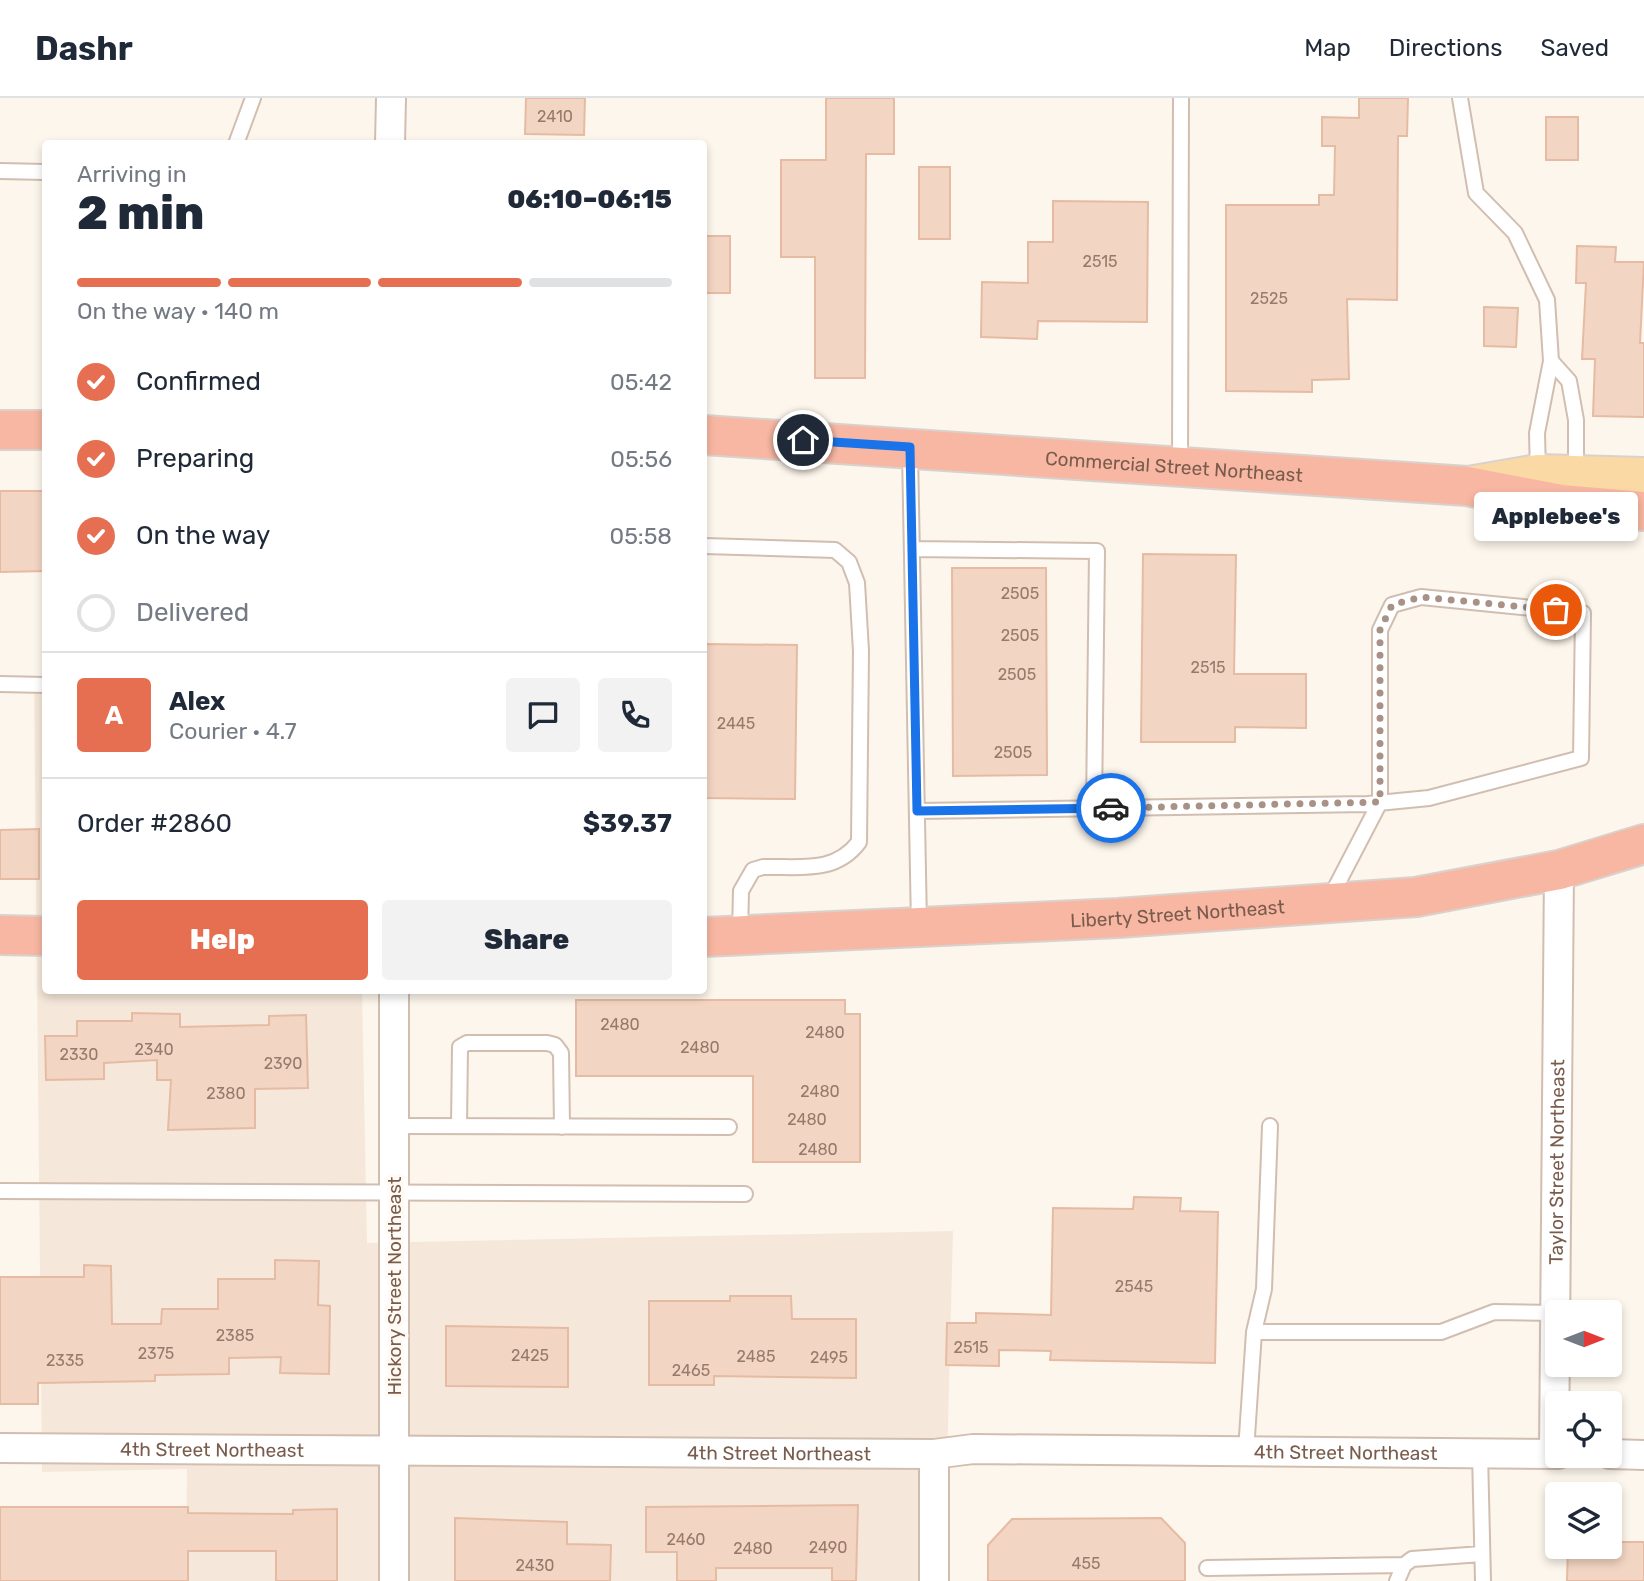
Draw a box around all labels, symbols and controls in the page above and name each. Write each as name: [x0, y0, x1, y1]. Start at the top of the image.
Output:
text: Dashr: [35, 29, 133, 68]
text: Map: [1304, 34, 1351, 62]
text: Directions: [1389, 34, 1502, 62]
text: Saved: [1540, 34, 1609, 62]
house number: 2410: [537, 107, 573, 126]
text: Arriving in: [77, 160, 187, 188]
text: 06:10–06:15: [507, 184, 672, 215]
text: 2 min: [77, 186, 204, 241]
house number: 2515: [1082, 252, 1118, 271]
house number: 2525: [1250, 289, 1288, 308]
text: On the way · 140 m: [77, 297, 279, 325]
icon: check: [77, 363, 115, 401]
text: Confirmed: [136, 366, 261, 397]
text: 05:42: [610, 368, 672, 396]
pin: [773, 410, 833, 470]
icon: home: [784, 421, 822, 459]
icon: check: [77, 440, 115, 478]
text: Preparing: [136, 443, 254, 474]
text: 05:56: [610, 445, 672, 473]
street label: Commercial Street Northeast: [1044, 446, 1304, 487]
callout: Applebee's: [1474, 491, 1638, 540]
text: Applebee's: [1492, 502, 1620, 530]
icon: check: [77, 517, 115, 555]
text: On the way: [136, 520, 270, 551]
text: 05:58: [610, 522, 672, 550]
pin: [1526, 580, 1586, 640]
house number: 2505: [1001, 584, 1039, 603]
icon: bag: [1537, 591, 1575, 629]
text: Delivered: [136, 597, 249, 628]
house number: 2505: [1001, 626, 1039, 645]
house number: 2515: [1190, 658, 1226, 677]
house number: 2505: [998, 665, 1036, 684]
button: chat: [506, 678, 580, 752]
button: phone: [598, 678, 672, 752]
text: Alex: [169, 686, 225, 717]
text: A: [105, 700, 123, 731]
house number: 2445: [717, 714, 755, 733]
text: Courier · 4.7: [169, 717, 296, 745]
house number: 2505: [994, 743, 1032, 762]
courier: [1076, 773, 1146, 843]
icon: car: [1092, 789, 1130, 827]
text: Order #2860: [77, 808, 232, 839]
text: $39.37: [583, 808, 672, 839]
street label: Liberty Street Northeast: [1070, 895, 1286, 932]
button: Help: [77, 900, 368, 980]
button: Share: [382, 900, 672, 980]
house number: 2480: [600, 1015, 640, 1034]
house number: 2480: [805, 1023, 845, 1042]
house number: 2480: [680, 1038, 720, 1057]
house number: 2340: [134, 1040, 174, 1059]
house number: 2330: [60, 1045, 98, 1064]
house number: 2390: [264, 1054, 302, 1073]
street label: Taylor Street Northeast: [1544, 1059, 1569, 1265]
house number: 2480: [800, 1082, 840, 1101]
house number: 2380: [206, 1084, 246, 1103]
house number: 2480: [787, 1110, 827, 1129]
house number: 2480: [798, 1140, 838, 1159]
street label: Hickory Street Northeast: [383, 1176, 406, 1395]
house number: 2545: [1115, 1277, 1153, 1296]
north arrow: [1545, 1300, 1622, 1377]
map controls: [1545, 1300, 1622, 1559]
house number: 2385: [216, 1326, 254, 1345]
house number: 2515: [953, 1338, 989, 1357]
house number: 2375: [138, 1344, 174, 1363]
house number: 2425: [511, 1346, 549, 1365]
house number: 2485: [737, 1347, 775, 1366]
house number: 2495: [810, 1348, 848, 1367]
house number: 2335: [46, 1351, 84, 1370]
house number: 2465: [672, 1361, 710, 1380]
button: locate: [1545, 1391, 1622, 1468]
street label: 4th Street Northeast: [120, 1437, 305, 1461]
street label: 4th Street Northeast: [1254, 1440, 1438, 1464]
street label: 4th Street Northeast: [687, 1441, 872, 1465]
button: layers: [1545, 1482, 1622, 1559]
house number: 2460: [667, 1530, 705, 1549]
house number: 2490: [809, 1538, 847, 1557]
house number: 2480: [733, 1539, 773, 1558]
house number: 455: [1072, 1554, 1100, 1573]
house number: 2430: [516, 1556, 554, 1575]

